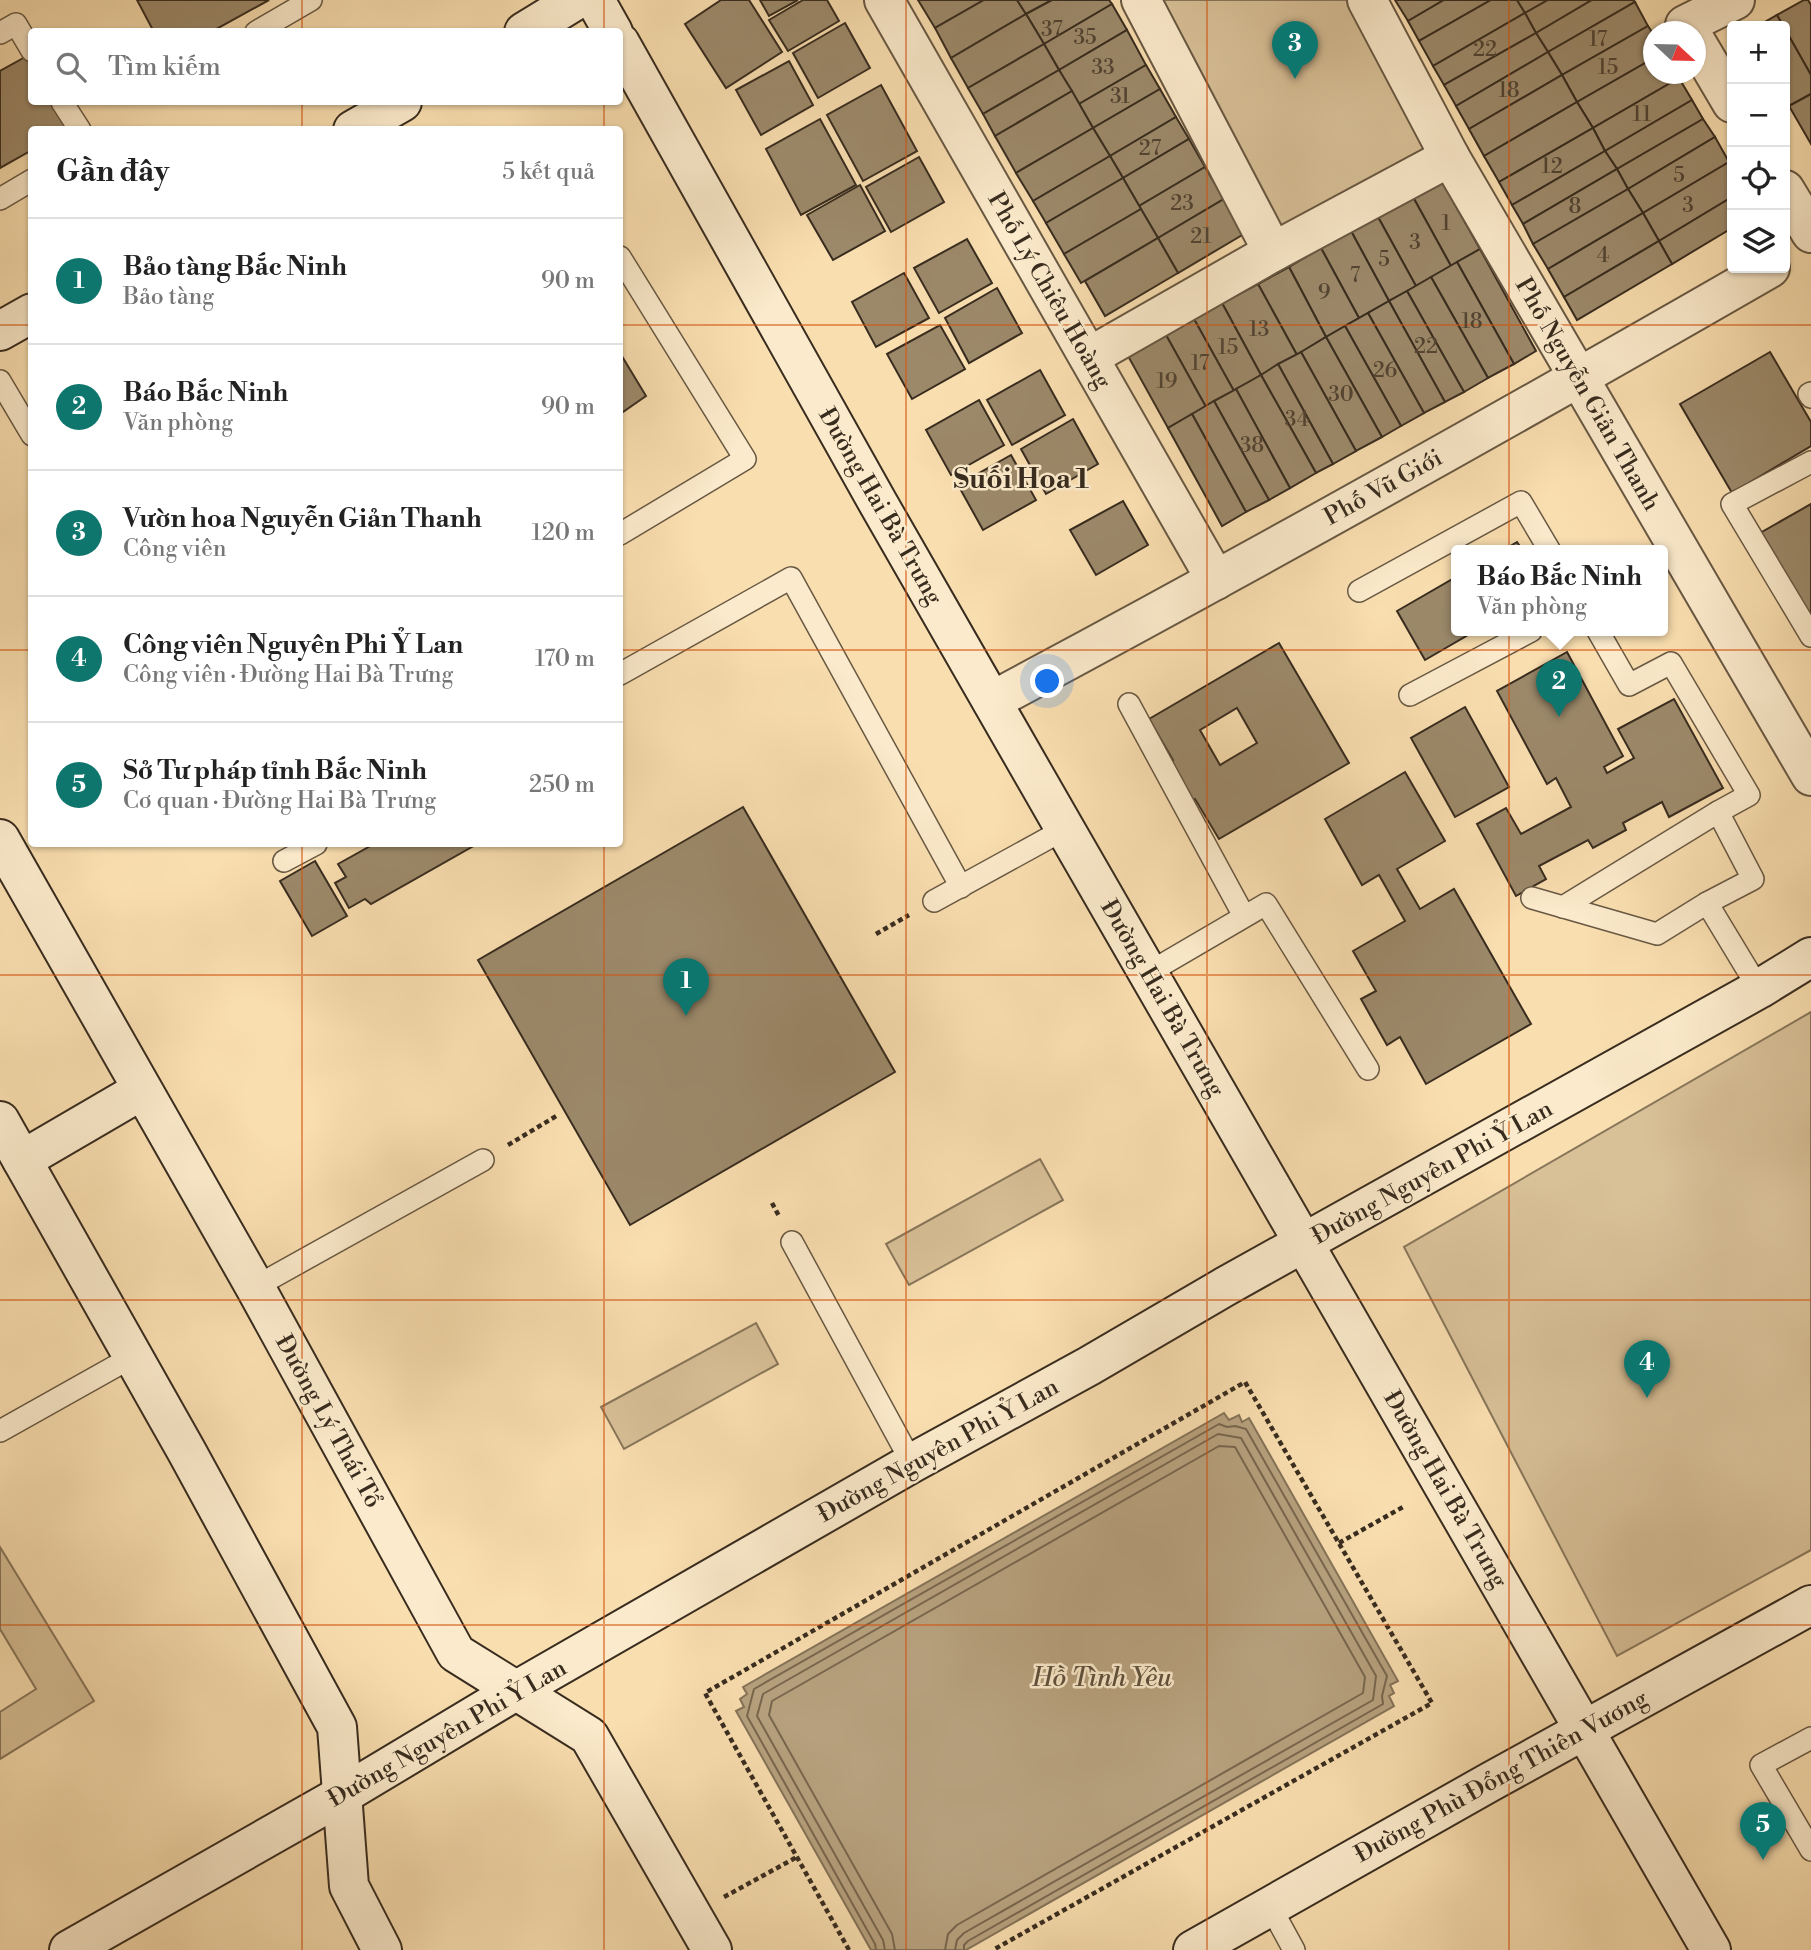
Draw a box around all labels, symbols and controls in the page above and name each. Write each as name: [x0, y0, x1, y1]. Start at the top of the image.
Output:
house number: 37: [1041, 17, 1063, 43]
pin: 3: [1272, 21, 1318, 79]
north arrow: [1643, 21, 1706, 84]
map controls: [1727, 21, 1790, 273]
button: +: [1727, 21, 1790, 84]
house number: 35: [1073, 25, 1097, 51]
house number: 17: [1589, 27, 1608, 53]
search box: [28, 28, 623, 105]
house number: 22: [1473, 37, 1497, 63]
icon: search: [52, 48, 90, 86]
text: Tìm kiếm: [108, 51, 221, 83]
house number: 33: [1091, 55, 1115, 81]
house number: 15: [1598, 55, 1618, 81]
house number: 18: [1498, 78, 1520, 104]
house number: 31: [1110, 84, 1130, 110]
button: −: [1727, 84, 1790, 147]
house number: 11: [1633, 102, 1651, 128]
house number: 27: [1139, 136, 1162, 162]
button: locate: [1727, 147, 1790, 210]
text: Gần đây: [56, 153, 169, 191]
house number: 12: [1541, 154, 1563, 180]
text: 5 kết quả: [502, 158, 595, 186]
house number: 5: [1673, 163, 1685, 189]
street label: Phố Lý Chiêu Hoàng: [981, 187, 1118, 395]
house number: 23: [1170, 191, 1194, 217]
house number: 3: [1682, 193, 1694, 219]
house number: 8: [1569, 194, 1581, 220]
button: layers: [1727, 210, 1790, 273]
house number: 1: [1441, 211, 1451, 237]
house number: 21: [1190, 224, 1212, 250]
house number: 3: [1409, 230, 1421, 256]
house number: 4: [1597, 243, 1609, 269]
house number: 5: [1378, 247, 1390, 273]
text: Bảo tàng Bắc Ninh: [123, 251, 347, 283]
house number: 7: [1350, 263, 1361, 289]
text: 1: [73, 267, 85, 295]
text: 90 m: [541, 267, 595, 295]
street label: Phố Nguyễn Giản Thanh: [1508, 273, 1666, 516]
house number: 9: [1318, 280, 1330, 306]
text: Bảo tàng: [123, 283, 214, 311]
house number: 18: [1461, 309, 1483, 335]
house number: 13: [1249, 317, 1269, 343]
house number: 22: [1414, 334, 1438, 360]
house number: 15: [1218, 335, 1238, 361]
house number: 17: [1191, 351, 1210, 377]
house number: 26: [1373, 358, 1398, 384]
house number: 19: [1156, 369, 1178, 395]
text: Báo Bắc Ninh: [123, 377, 288, 409]
house number: 30: [1328, 382, 1354, 408]
text: 2: [72, 393, 86, 421]
text: 90 m: [541, 393, 595, 421]
street label: Đường Hai Bà Trưng: [811, 402, 949, 611]
house number: 34: [1285, 407, 1309, 433]
text: Văn phòng: [123, 409, 233, 437]
house number: 38: [1240, 433, 1264, 459]
street label: Phố Vũ Giới: [1319, 443, 1448, 533]
district label: Suối Hoa 1: [953, 462, 1089, 497]
text: Vườn hoa Nguyễn Giản Thanh: [123, 503, 482, 535]
text: 3: [72, 519, 86, 547]
text: 120 m: [531, 519, 595, 547]
text: Công viên: [123, 535, 226, 563]
popup: [1451, 545, 1668, 636]
text: Báo Bắc Ninh: [1477, 561, 1642, 593]
text: Văn phòng: [1477, 593, 1587, 621]
text: Công viên Nguyên Phi Ỷ Lan: [123, 629, 463, 661]
text: 4: [71, 645, 87, 673]
text: 170 m: [535, 645, 595, 673]
pin: 2: [1536, 659, 1582, 717]
text: Công viên · Đường Hai Bà Trưng: [123, 661, 453, 689]
your location: [1030, 664, 1064, 698]
text: Sở Tư pháp tỉnh Bắc Ninh: [123, 755, 427, 787]
text: 5: [72, 771, 86, 799]
text: 250 m: [529, 771, 595, 799]
text: Cơ quan · Đường Hai Bà Trưng: [123, 787, 436, 815]
street label: Đường Hai Bà Trưng: [1093, 894, 1231, 1103]
pin: 1: [663, 958, 709, 1016]
street label: Đường Nguyên Phi Ỷ Lan: [1306, 1093, 1558, 1252]
street label: Đường Lý Thái Tổ: [268, 1330, 388, 1513]
pin: 4: [1624, 1340, 1670, 1398]
street label: Đường Nguyên Phi Ỷ Lan: [812, 1371, 1064, 1530]
street label: Đường Hai Bà Trưng: [1376, 1385, 1514, 1594]
street label: Đường Nguyên Phi Ỷ Lan: [322, 1652, 572, 1815]
water label: Hồ Tình Yêu: [1031, 1662, 1172, 1694]
street label: Đường Phù Đổng Thiên Vương: [1350, 1683, 1654, 1870]
pin: 5: [1740, 1802, 1786, 1860]

